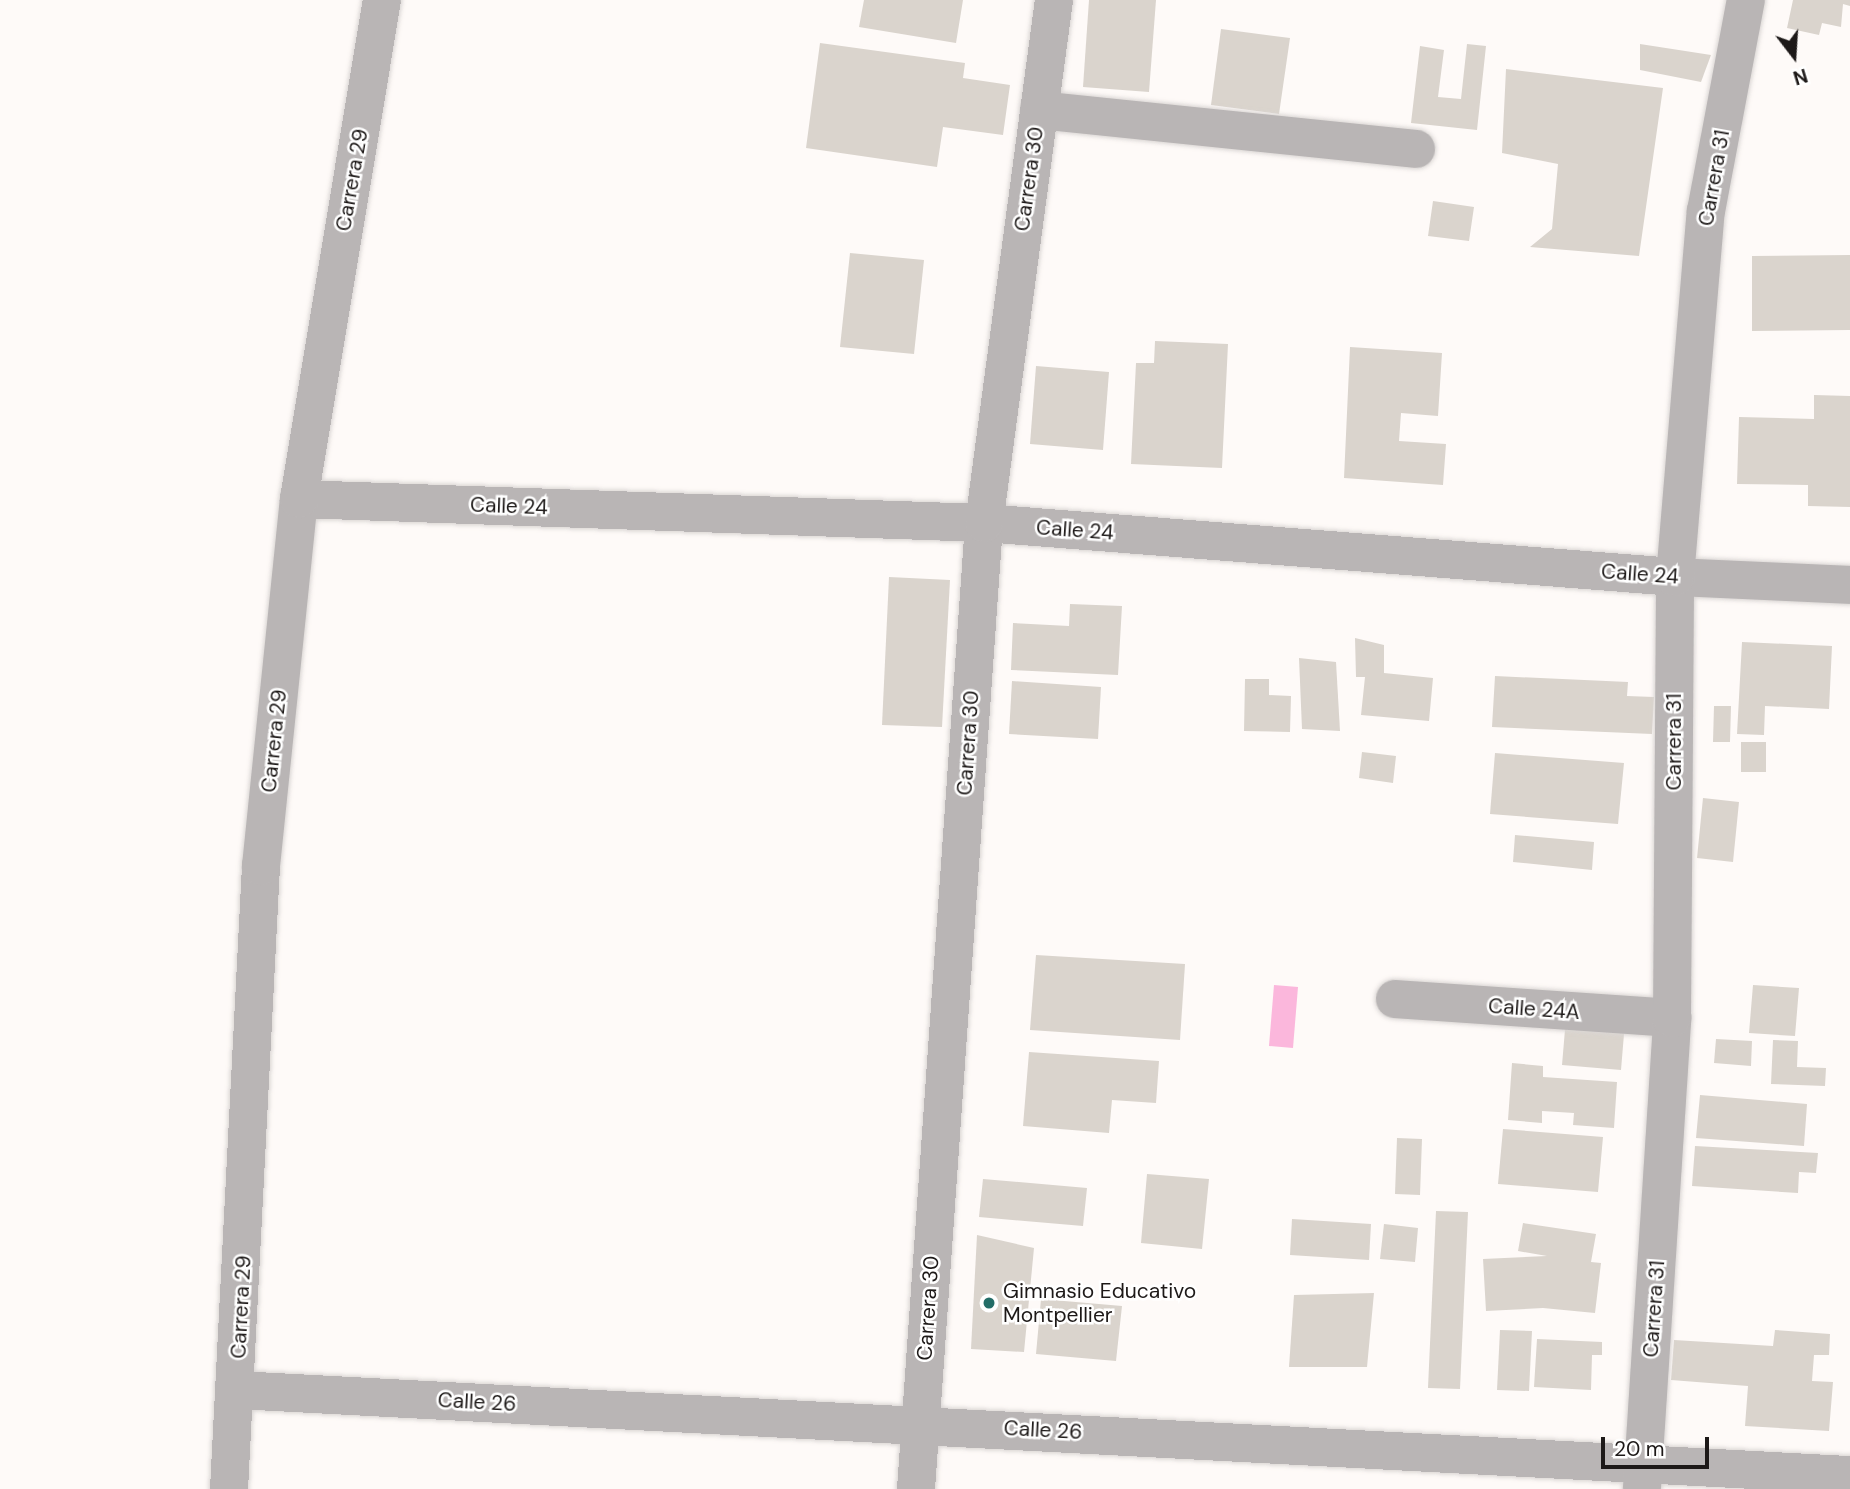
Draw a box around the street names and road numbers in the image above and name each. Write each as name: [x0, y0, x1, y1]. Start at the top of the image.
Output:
street label: Carrera 30: [1009, 125, 1049, 233]
street label: Carrera 29: [331, 127, 373, 233]
street label: Carrera 31: [1693, 128, 1735, 228]
street label: Calle 24: [470, 492, 548, 520]
street label: Calle 24: [1035, 515, 1115, 545]
street label: Calle 24: [1600, 559, 1680, 589]
street label: Carrera 29: [256, 688, 292, 794]
street label: Carrera 30: [952, 690, 984, 796]
street label: Carrera 31: [1661, 694, 1687, 790]
street label: Calle 24A: [1487, 993, 1581, 1025]
street label: Carrera 29: [226, 1255, 256, 1359]
street label: Carrera 30: [912, 1255, 944, 1361]
street label: Carrera 31: [1638, 1260, 1670, 1358]
street label: Calle 26: [437, 1387, 517, 1417]
street label: Calle 26: [1003, 1415, 1083, 1445]

